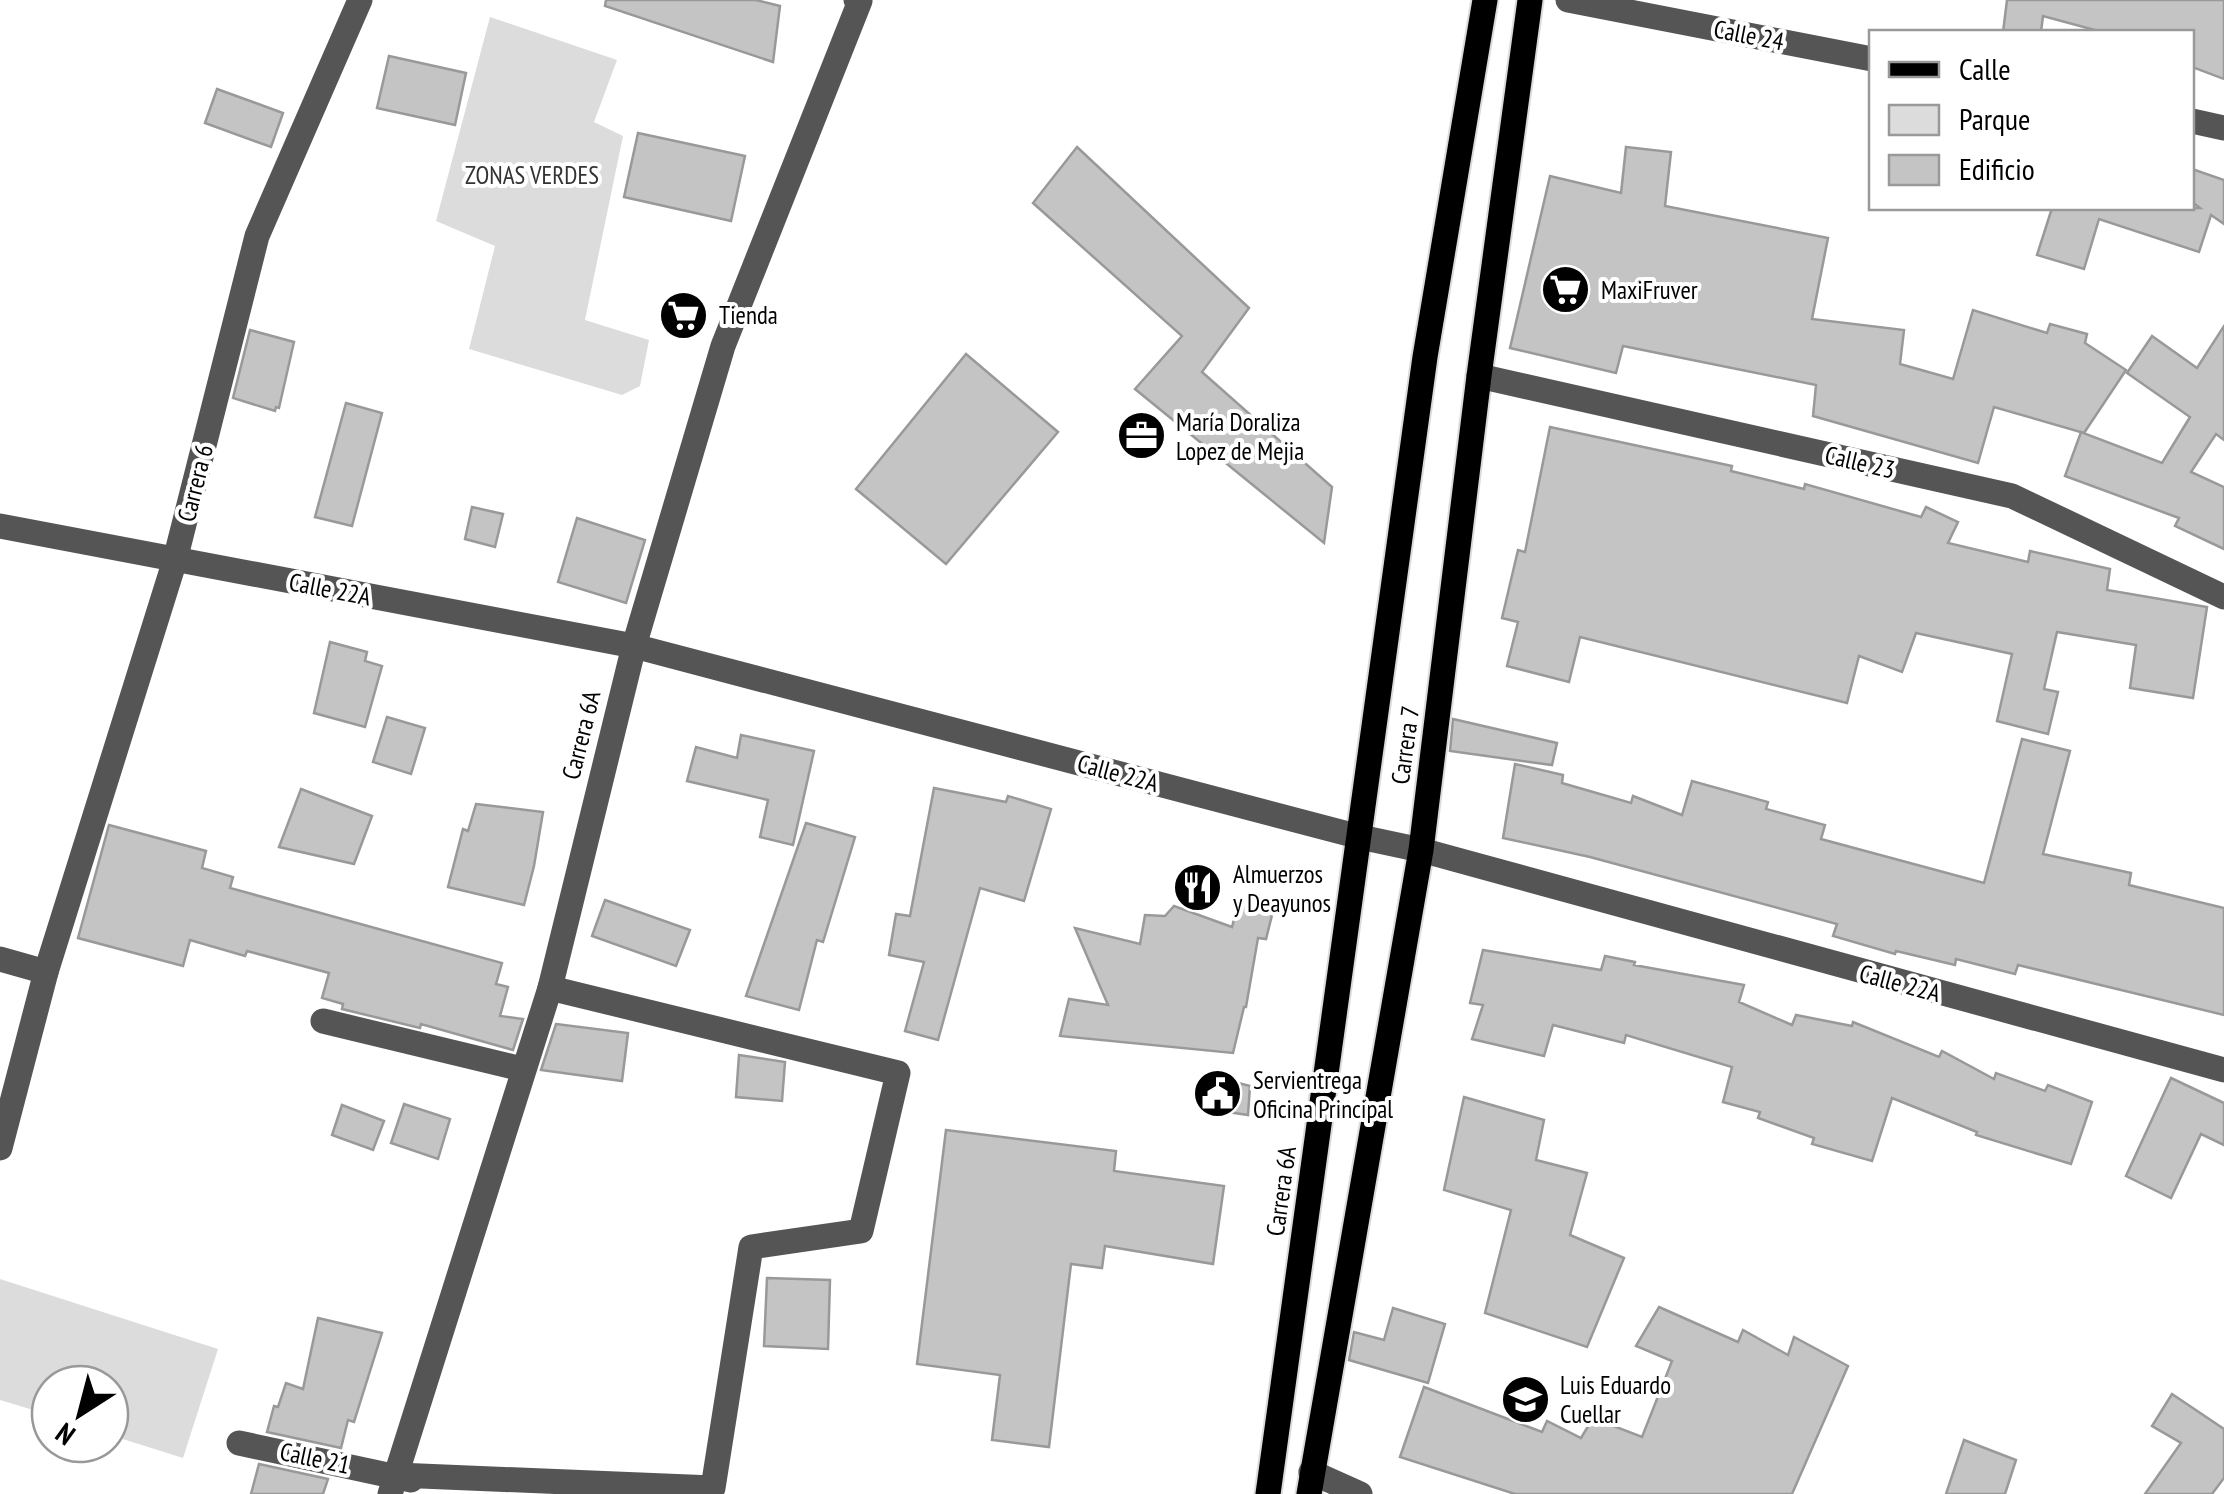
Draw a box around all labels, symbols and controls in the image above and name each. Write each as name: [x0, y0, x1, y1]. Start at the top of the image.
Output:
street label: Calle 24: [1711, 13, 1787, 57]
legend: [1869, 30, 2194, 210]
text: Calle: [1959, 49, 2011, 88]
text: Parque: [1959, 99, 2030, 138]
text: Edificio: [1959, 149, 2035, 188]
park label: ZONAS VERDES: [465, 159, 599, 191]
supermarket icon: MaxiFruver: [1540, 264, 1592, 316]
place label: MaxiFruver: [1601, 274, 1698, 306]
supermarket icon: Tienda: [658, 289, 710, 341]
place label: Tienda: [719, 299, 778, 331]
place label: María Doraliza Lopez de Mejia: [1176, 406, 1304, 467]
office icon: María Doraliza Lopez de Mejia: [1115, 410, 1167, 462]
street label: Calle 23: [1822, 438, 1898, 486]
street label: Carrera 6: [170, 441, 220, 525]
street label: Calle 22A: [286, 565, 374, 613]
street label: Carrera 6A: [555, 687, 607, 783]
street label: Carrera 7: [1384, 704, 1426, 786]
street label: Calle 22A: [1074, 747, 1162, 799]
place label: Almuerzos y Deayunos: [1233, 858, 1331, 919]
restaurant icon: Almuerzos y Deayunos: [1172, 862, 1224, 914]
street label: Calle 22A: [1856, 957, 1944, 1009]
place label: Servientrega Oficina Principal: [1253, 1064, 1393, 1125]
public building icon: Servientrega Oficina Principal: [1192, 1068, 1244, 1120]
street label: Carrera 6A: [1259, 1144, 1303, 1238]
north arrow: [30, 1364, 130, 1464]
place label: Luis Eduardo Cuellar: [1560, 1369, 1671, 1430]
school or university icon: Luis Eduardo Cuellar: [1499, 1373, 1551, 1425]
text: N: [48, 1415, 82, 1454]
street label: Calle 21: [277, 1435, 353, 1481]

